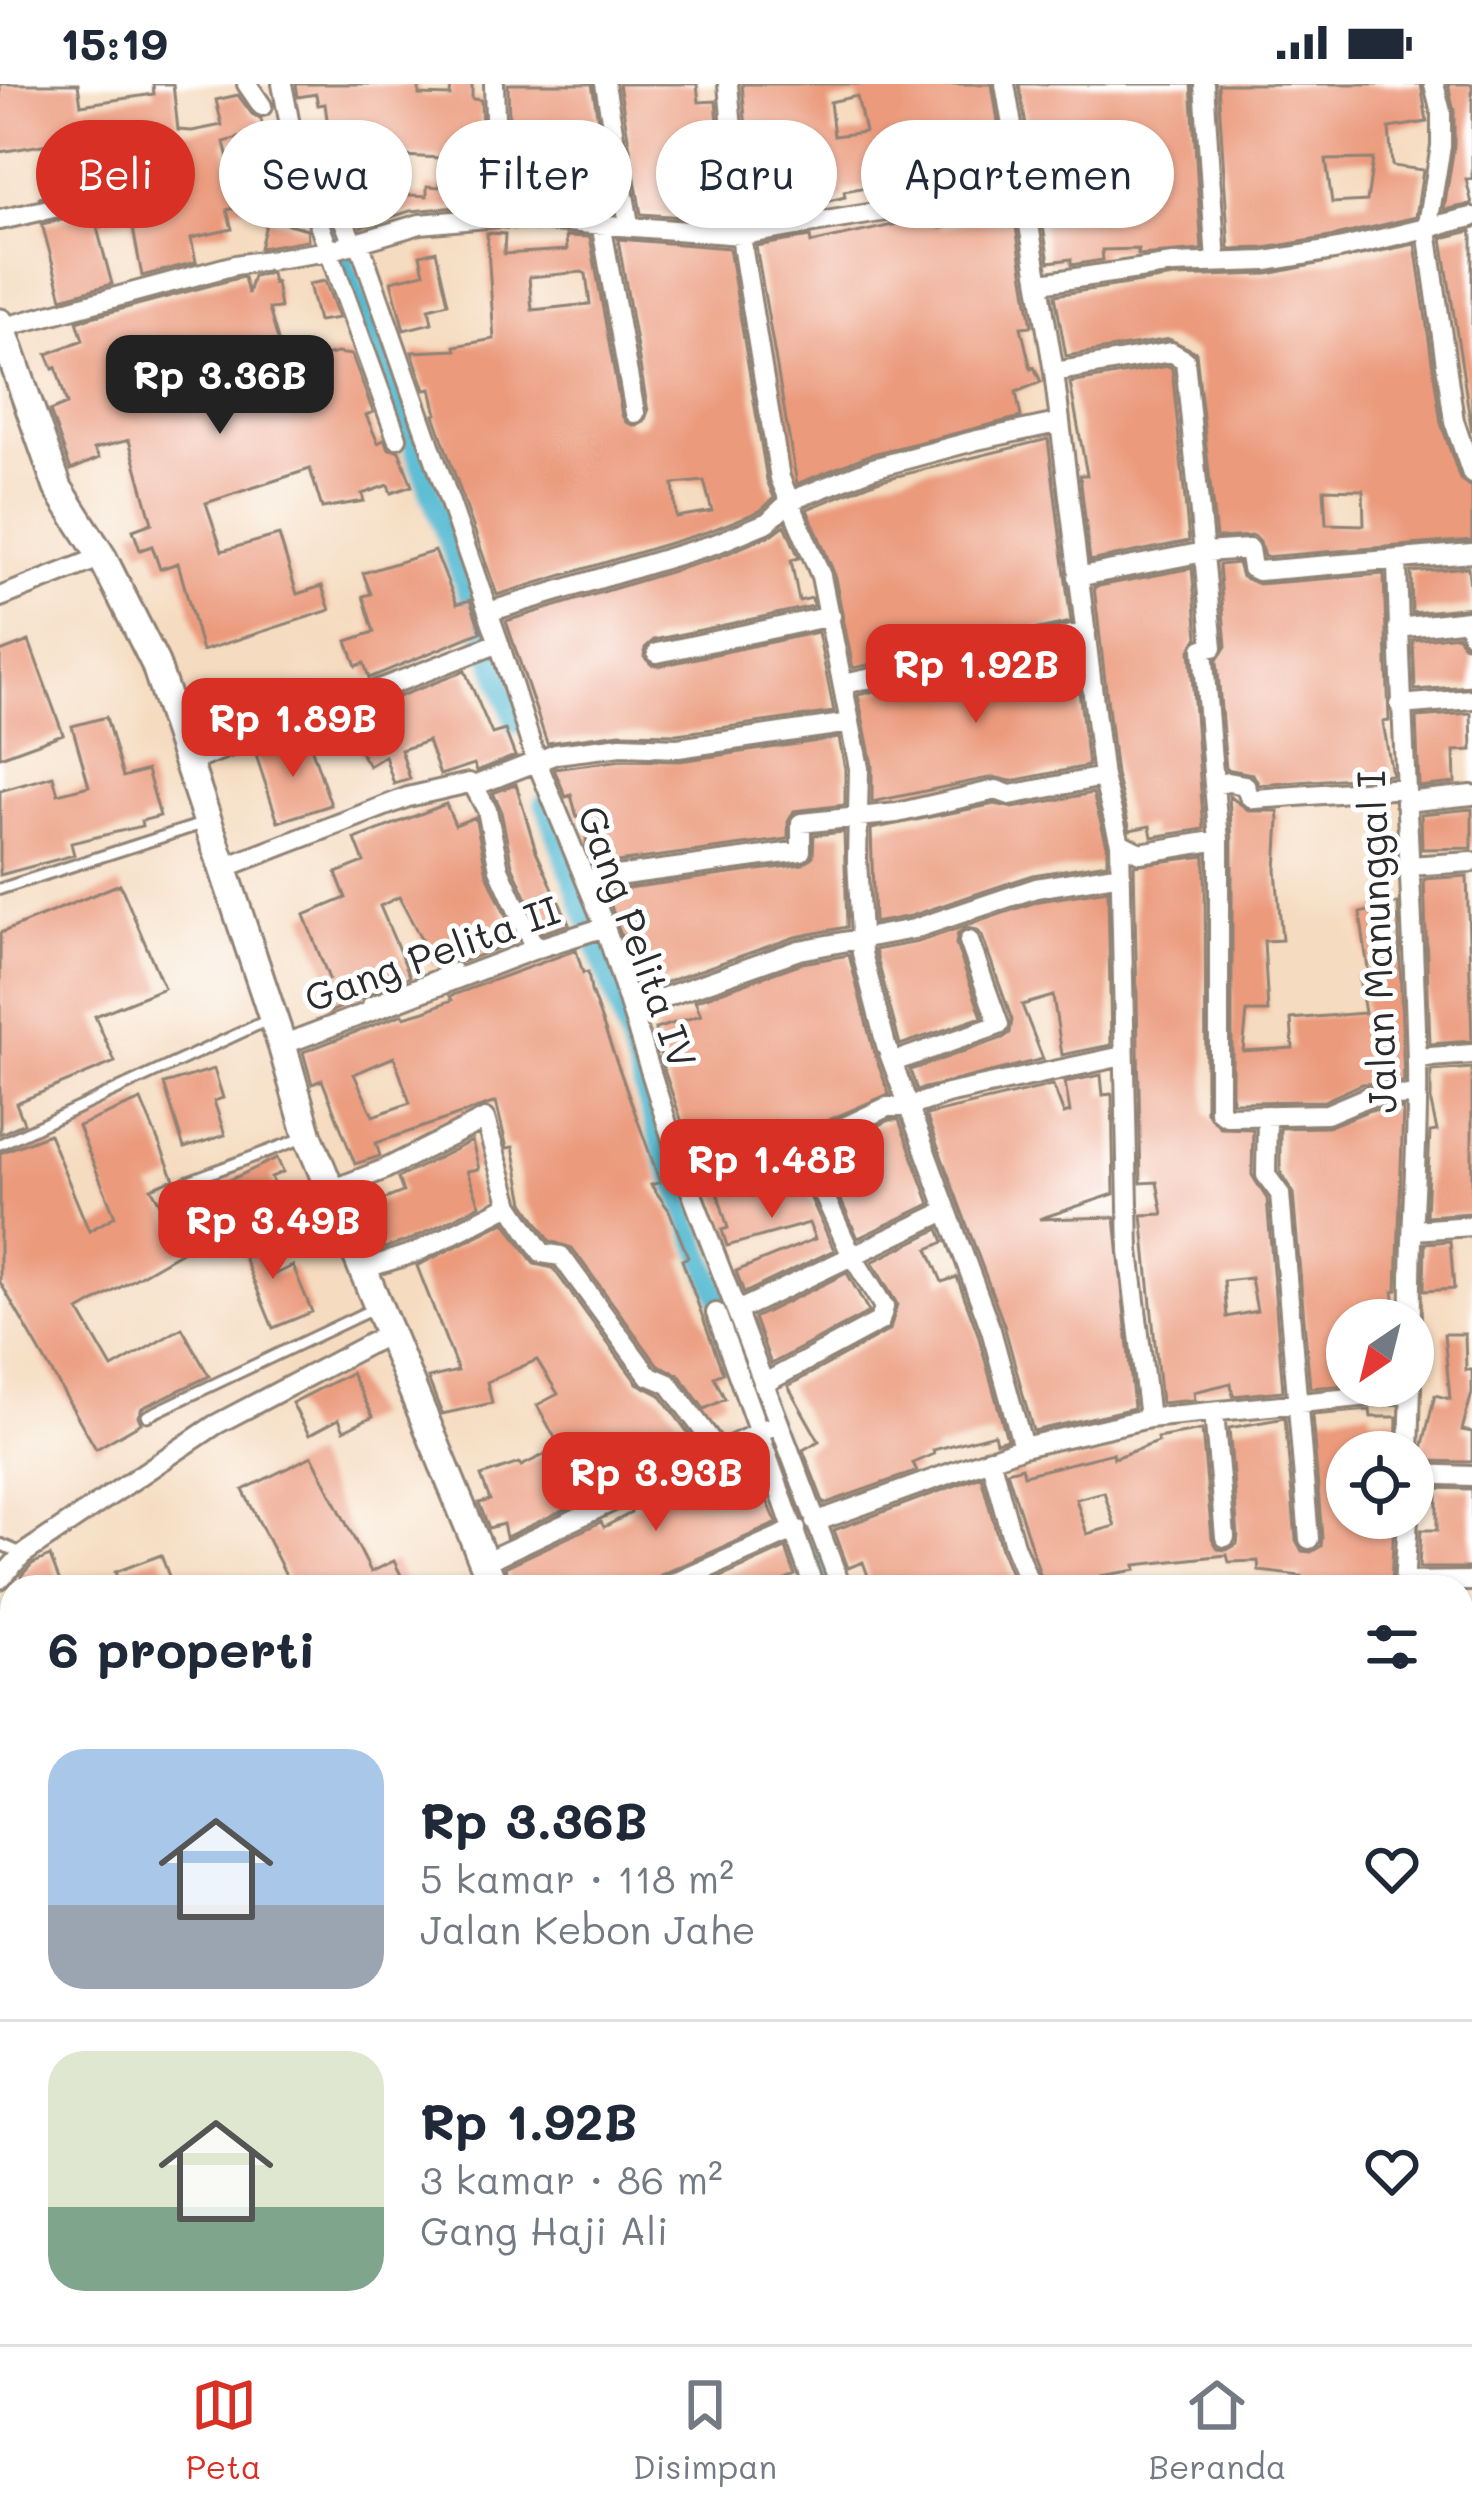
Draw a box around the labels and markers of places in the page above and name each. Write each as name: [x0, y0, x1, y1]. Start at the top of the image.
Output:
pin: Rp 3.36B: [96, 335, 344, 437]
pin: Rp 1.92B: [852, 624, 1100, 726]
pin: Rp 1.89B: [169, 678, 417, 780]
pin: Rp 1.48B: [648, 1119, 896, 1221]
pin: Rp 3.49B: [149, 1180, 397, 1282]
pin: Rp 3.93B: [532, 1432, 780, 1534]

